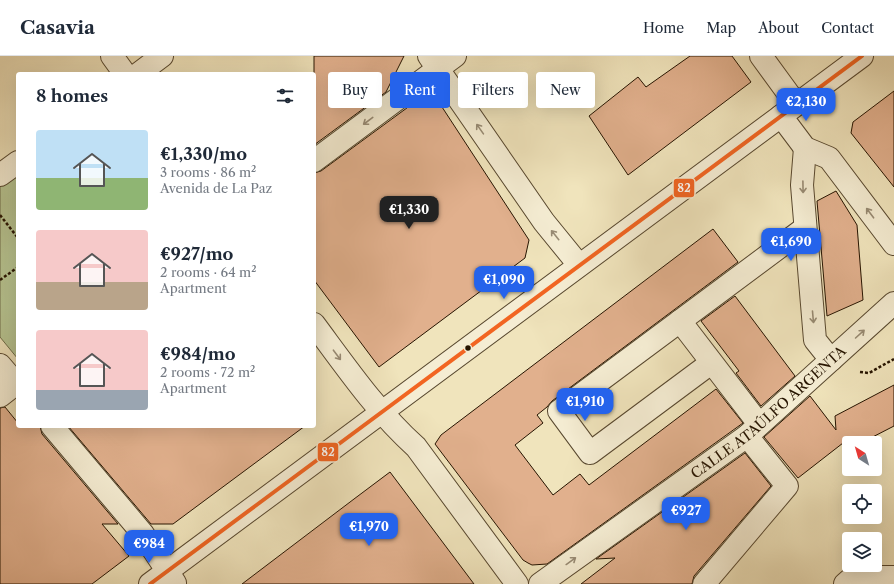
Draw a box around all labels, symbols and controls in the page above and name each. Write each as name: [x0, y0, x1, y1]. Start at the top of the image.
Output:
text: Casavia: [20, 16, 95, 39]
text: Home: [643, 19, 684, 37]
text: Map: [706, 19, 736, 37]
text: About: [758, 19, 799, 37]
text: Contact: [821, 19, 874, 37]
chip: Buy: [328, 72, 382, 108]
chip: Rent: [390, 72, 450, 108]
chip: Filters: [458, 72, 528, 108]
chip: New: [536, 72, 595, 108]
icon: filters: [274, 85, 296, 107]
text: 8 homes: [36, 86, 108, 106]
pin: €2,130: [773, 88, 839, 122]
text: €2,130: [786, 93, 827, 109]
one-way arrow: [362, 117, 373, 125]
one-way arrow: [476, 123, 484, 134]
text: €1,330/mo: [160, 144, 247, 164]
icon: home: [68, 146, 116, 194]
text: 3 rooms · 86 m²: [160, 164, 256, 180]
line badge: 82: [673, 178, 695, 198]
text: Avenida de La Paz: [160, 180, 272, 196]
one-way arrow: [799, 180, 806, 193]
text: 82: [677, 181, 691, 195]
pin: €1,330: [376, 196, 442, 230]
text: €1,330: [389, 201, 429, 217]
one-way arrow: [866, 208, 875, 219]
pin: €1,690: [758, 228, 824, 262]
one-way arrow: [550, 229, 559, 240]
text: €1,690: [770, 233, 812, 249]
text: €927/mo: [160, 244, 233, 264]
icon: home: [68, 246, 116, 294]
text: 2 rooms · 64 m²: [160, 264, 257, 280]
pin: €1,090: [471, 266, 537, 300]
text: €1,090: [483, 271, 525, 287]
text: Apartment: [160, 280, 227, 296]
one-way arrow: [809, 310, 817, 323]
one-way arrow: [855, 329, 865, 339]
street label: CALLE ATAÚLFO ARGENTA: [687, 341, 850, 482]
unlabelled marker: [463, 343, 473, 353]
text: €984/mo: [160, 344, 236, 364]
icon: home: [68, 346, 116, 394]
one-way arrow: [333, 349, 342, 360]
text: 2 rooms · 72 m²: [160, 364, 255, 380]
text: Apartment: [160, 380, 227, 396]
pin: €1,910: [552, 388, 618, 422]
text: €1,910: [565, 393, 605, 409]
north arrow: [842, 436, 882, 476]
map controls: [842, 436, 882, 572]
line badge: 82: [317, 442, 339, 462]
text: 82: [321, 445, 335, 459]
button: locate: [842, 484, 882, 524]
pin: €927: [662, 497, 710, 531]
text: €927: [671, 502, 701, 518]
pin: €1,970: [336, 513, 402, 547]
text: €1,970: [349, 518, 389, 534]
pin: €984: [125, 530, 173, 564]
button: layers: [842, 532, 882, 572]
text: €984: [133, 535, 165, 551]
one-way arrow: [566, 557, 577, 565]

